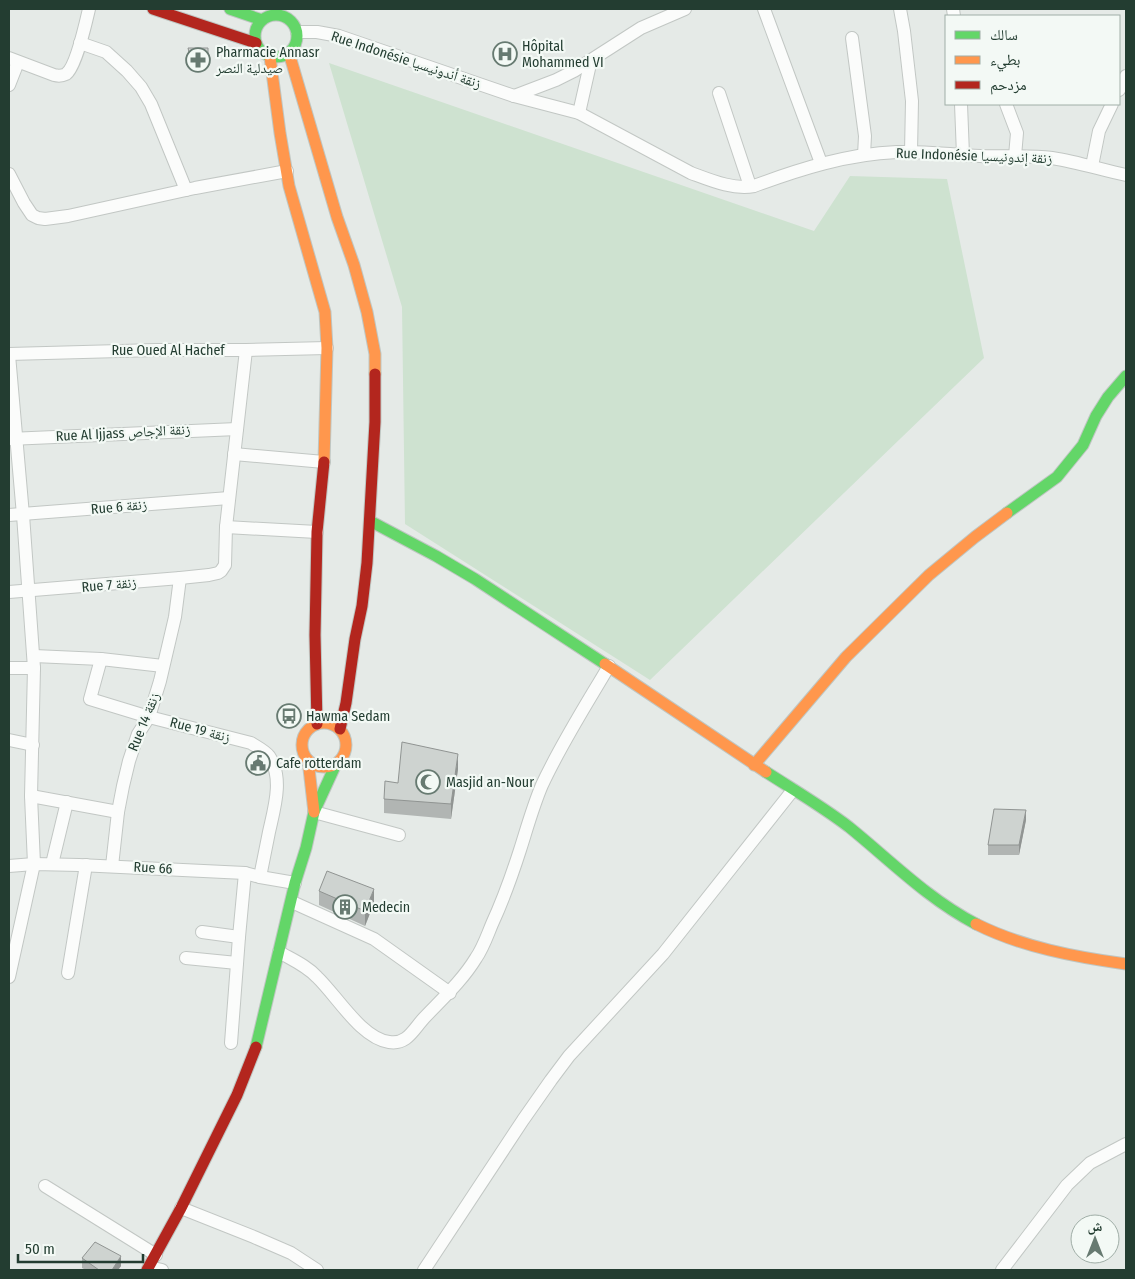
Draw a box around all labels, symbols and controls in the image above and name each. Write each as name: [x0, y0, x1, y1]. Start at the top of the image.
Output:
legend: [945, 15, 1120, 105]
text: سالك: [990, 26, 1018, 44]
street label: Rue Indonésie زنقة أندونيسيا: [329, 28, 483, 92]
place label: Hôpital Mohammed VI: [522, 38, 604, 71]
hospital icon: Hôpital Mohammed VI: [492, 41, 518, 67]
place label: Pharmacie Annasr صيدلية النصر: [215, 44, 319, 77]
pharmacy icon: Pharmacie Annasr صيدلية النصر: [185, 47, 211, 73]
text: بطيء: [990, 51, 1020, 72]
text: مزدحم: [990, 76, 1027, 95]
street label: Rue Indonésie زنقة إندونيسيا: [895, 145, 1052, 168]
street label: Rue Oued Al Hachef: [111, 342, 226, 359]
street label: Rue Al Ijjass زنقة الإجاص: [55, 421, 191, 445]
street label: Rue 6 زنقة: [90, 496, 148, 518]
street label: Rue 7 زنقة: [81, 574, 137, 596]
street label: Rue 14 زنقة: [125, 690, 163, 754]
bus stop icon: Hawma Sedam: [276, 703, 302, 729]
place label: Hawma Sedam: [306, 708, 390, 725]
street label: Rue 19 زنقة: [168, 714, 232, 746]
public building icon: Cafe rotterdam: [245, 750, 271, 776]
place label: Cafe rotterdam: [276, 755, 362, 772]
mosque icon: Masjid an-Nour: [415, 769, 441, 795]
place label: Masjid an-Nour: [446, 774, 534, 791]
street label: Rue 66: [133, 858, 173, 878]
building icon: Medecin: [332, 894, 358, 920]
place label: Medecin: [362, 899, 410, 916]
north arrow: [1070, 1214, 1120, 1264]
text: ش: [1088, 1218, 1103, 1235]
scale bar: [18, 1232, 142, 1264]
text: 50 m: [25, 1240, 55, 1258]

